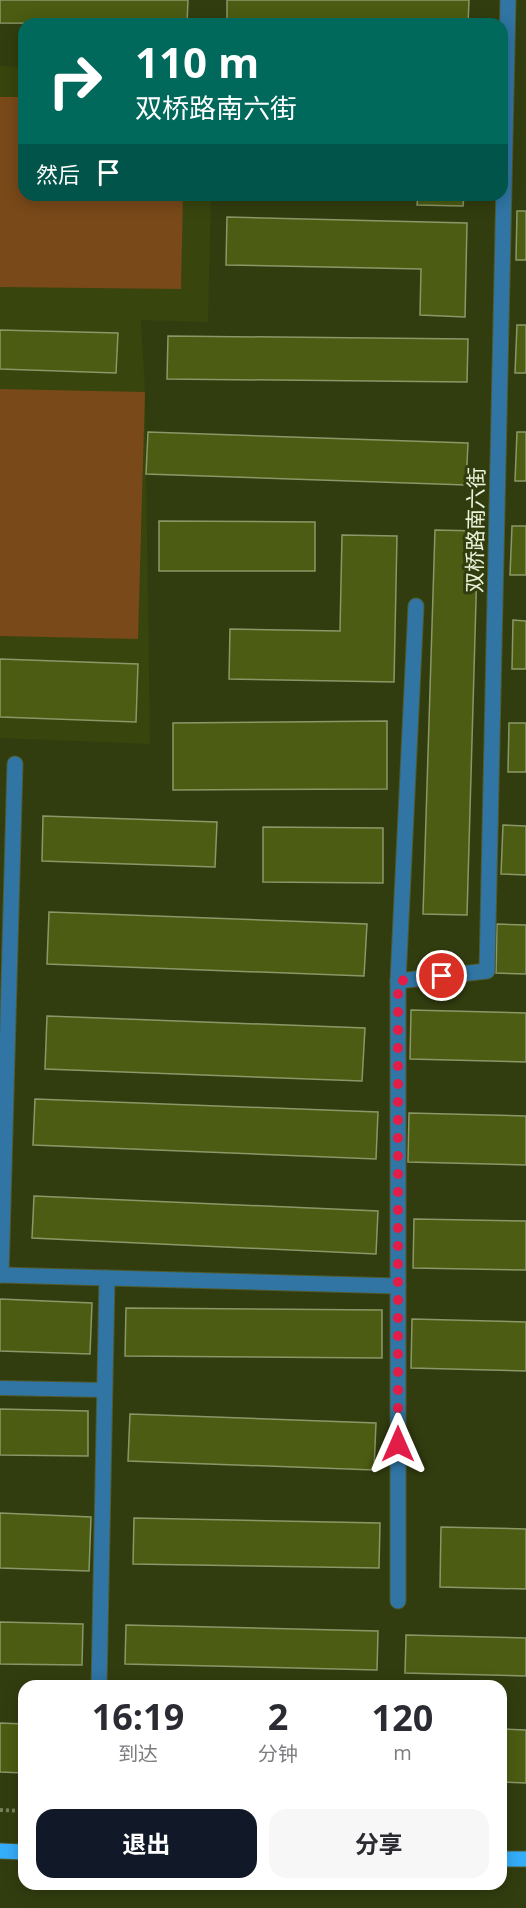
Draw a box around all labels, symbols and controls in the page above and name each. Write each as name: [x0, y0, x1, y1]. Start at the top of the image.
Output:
text: 110 m: [135, 33, 259, 90]
icon: right: [36, 42, 114, 120]
text: 双桥路南六街: [135, 89, 297, 126]
icon: arrive: [92, 156, 125, 189]
text: 然后: [36, 159, 80, 189]
street label: 双桥路南六街: [460, 467, 490, 593]
pin: [416, 950, 467, 1001]
icon: arrive: [425, 959, 458, 992]
position arrow: [366, 1412, 430, 1476]
text: 16:19: [92, 1692, 184, 1741]
text: 2: [268, 1692, 288, 1741]
text: 120: [372, 1693, 433, 1742]
text: m: [393, 1739, 412, 1766]
text: 到达: [118, 1740, 158, 1767]
text: 分钟: [258, 1740, 298, 1767]
button: 退出: [36, 1809, 257, 1878]
button: 分享: [269, 1809, 489, 1878]

